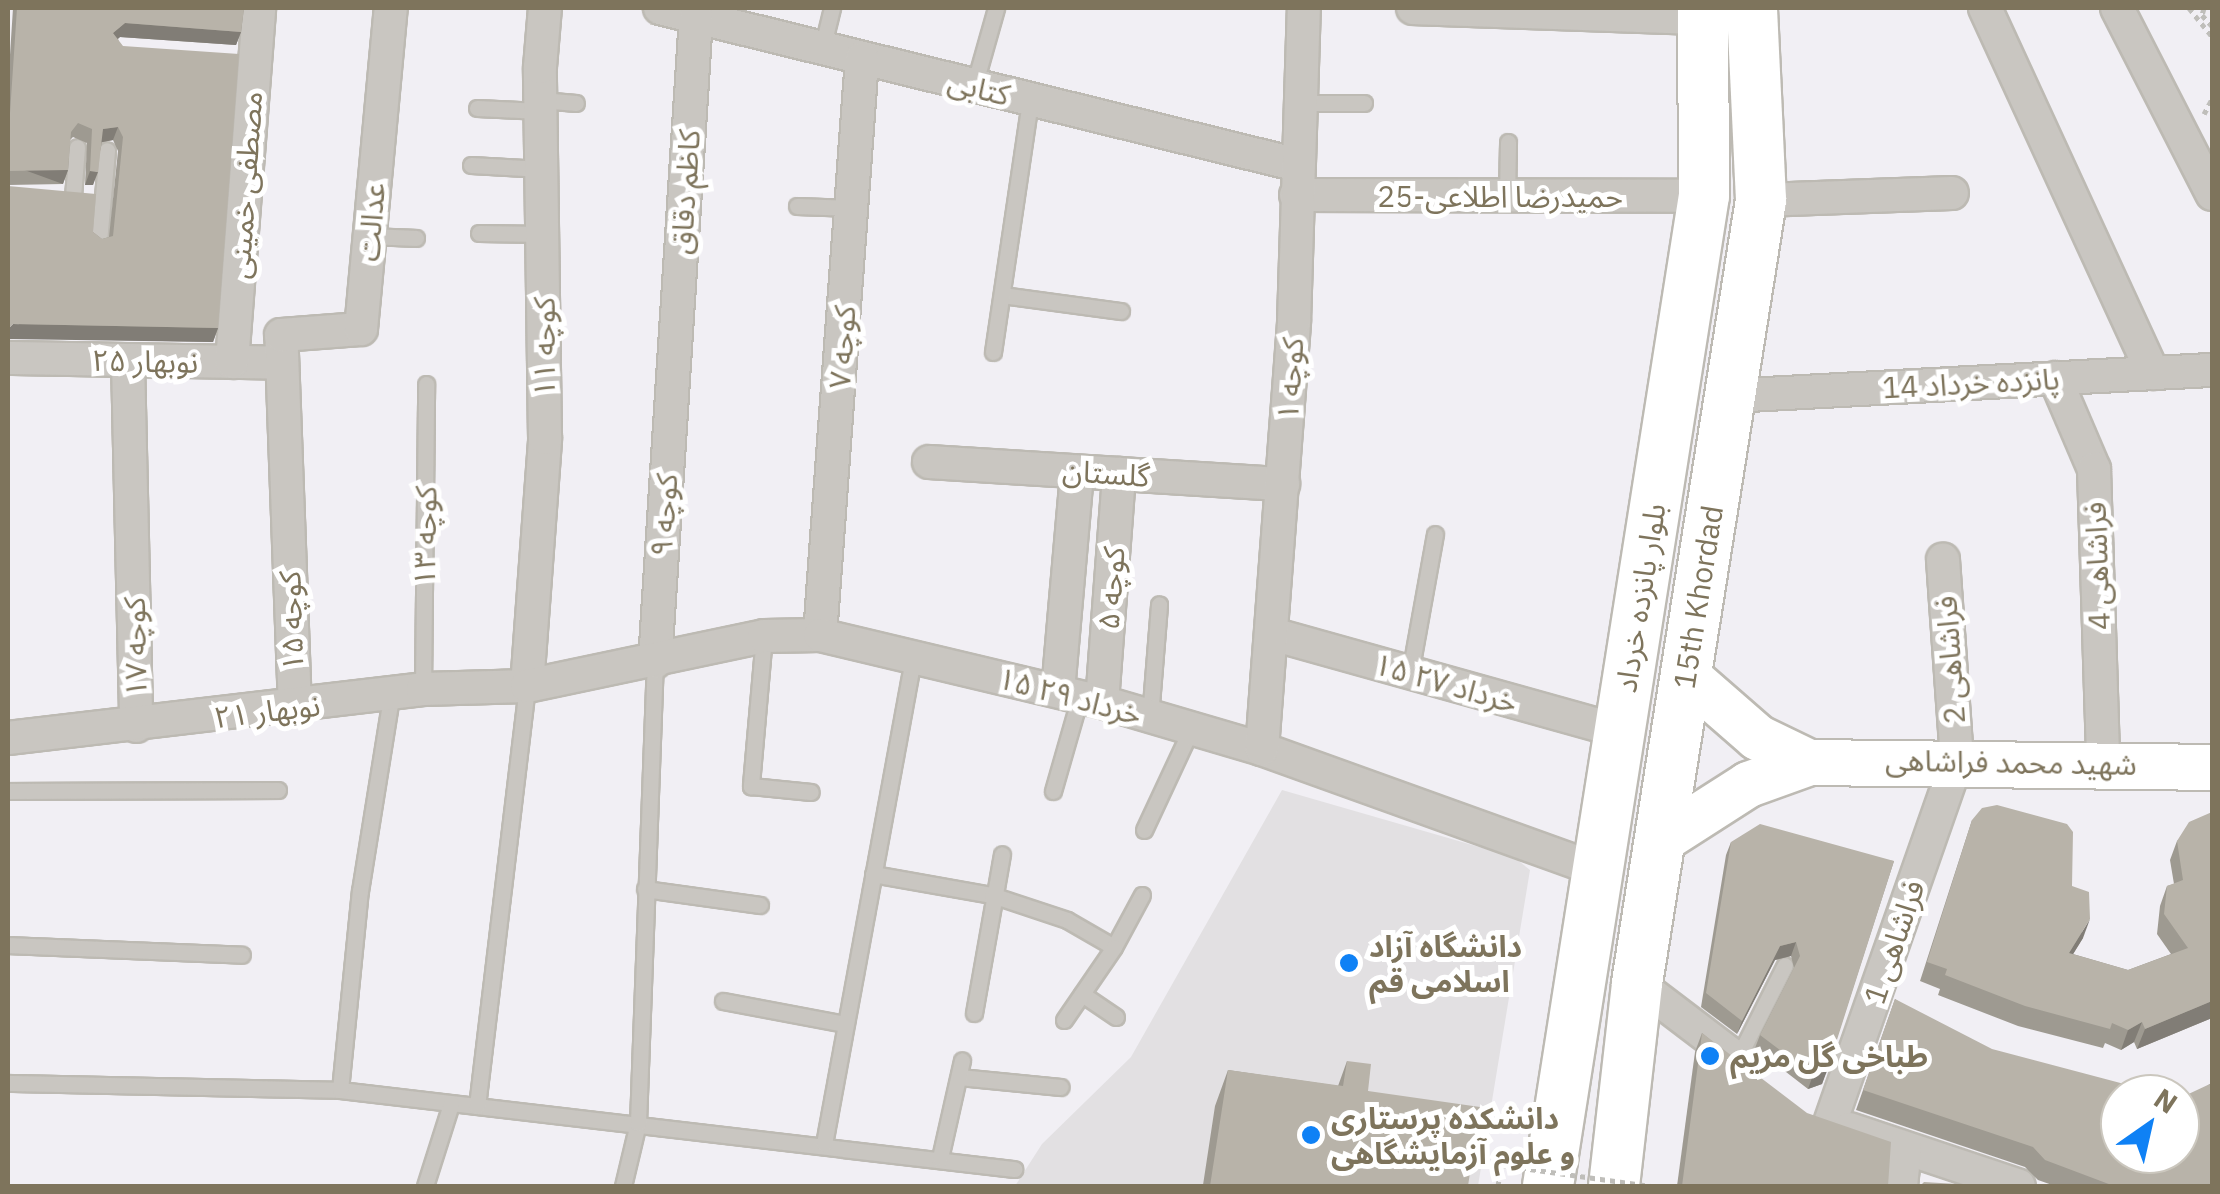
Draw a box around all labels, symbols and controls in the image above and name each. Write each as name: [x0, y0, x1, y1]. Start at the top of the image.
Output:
street label: کتابی: [944, 63, 1014, 113]
street label: مصطفی خمینی: [220, 90, 270, 280]
street label: کاظم دقاق: [663, 128, 707, 256]
street label: حمیدرضا اطلاعی-25: [1377, 178, 1623, 214]
street label: عدالت: [350, 181, 392, 263]
street label: کوچه ۱۱: [526, 297, 562, 397]
street label: کوچه ۷: [821, 304, 863, 390]
street label: کوچه ۱: [1269, 336, 1311, 422]
street label: نوبهار ۲۵: [91, 342, 199, 380]
street label: پانزده خرداد 14: [1881, 360, 2061, 406]
street label: گلستان: [1061, 452, 1151, 494]
street label: کوچه ۹: [643, 472, 685, 558]
street label: کوچه ۱۳: [406, 486, 444, 586]
street label: بلوار پانزده خرداد: [1607, 501, 1673, 695]
street label: فراشاهی 4: [2077, 501, 2117, 631]
street label: 15th Khordad: [1666, 503, 1730, 691]
street label: کوچه ۵: [1090, 545, 1132, 631]
street label: کوچه ۱۵: [271, 570, 311, 672]
street label: فراشاهی 2: [1928, 595, 1972, 725]
street label: کوچه ۱۷: [116, 597, 154, 697]
street label: ۱۵ خرداد ۲۷: [1370, 645, 1522, 721]
street label: ۱۵ خرداد ۲۹: [994, 660, 1146, 732]
street label: نوبهار ۲۱: [212, 687, 322, 735]
street label: شهید محمد فراشاهی: [1885, 742, 2137, 782]
street label: فراشاهی 1: [1856, 875, 1932, 1009]
place label: دانشگاه آزاد اسلامی قم: [1369, 928, 1522, 998]
marker: دانشگاه آزاد اسلامی قم: [1338, 952, 1360, 974]
place label: طباخی گل مریم: [1730, 1038, 1928, 1074]
marker: طباخی گل مریم: [1699, 1045, 1721, 1067]
north arrow: [2100, 1074, 2200, 1174]
text: N: [2147, 1079, 2185, 1121]
place label: دانشکده پرستاری و علوم آزمایشگاهی: [1331, 1100, 1575, 1170]
marker: دانشکده پرستاری و علوم آزمایشگاهی: [1300, 1124, 1322, 1146]

